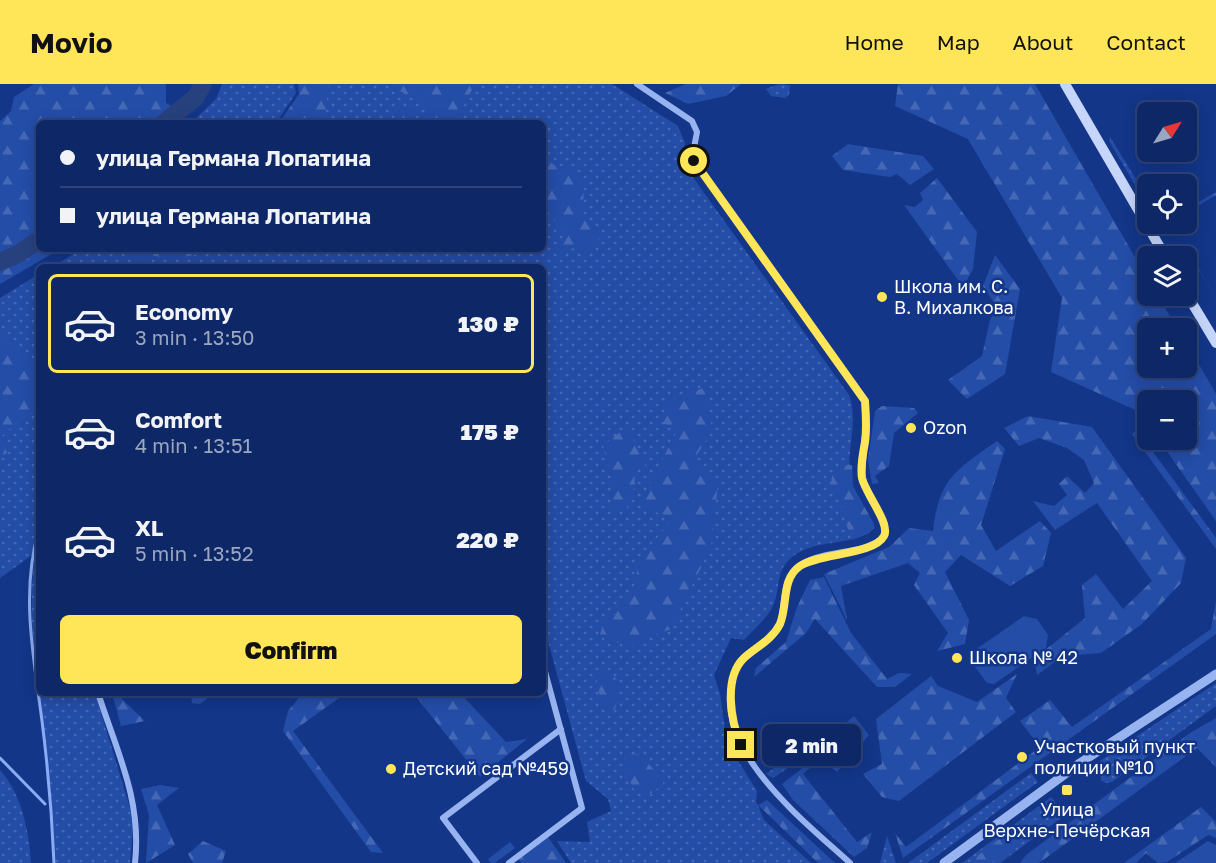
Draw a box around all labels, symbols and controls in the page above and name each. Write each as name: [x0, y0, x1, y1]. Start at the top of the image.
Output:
text: Movio: [30, 26, 112, 59]
text: Home: [844, 29, 904, 55]
text: Map: [937, 29, 980, 55]
text: About: [1013, 29, 1073, 55]
text: Contact: [1106, 29, 1186, 55]
north arrow: [1137, 102, 1197, 162]
map controls: [1137, 102, 1197, 450]
text: улица Германа Лопатина: [96, 144, 371, 171]
route start: [680, 147, 707, 174]
button: locate: [1137, 174, 1197, 234]
text: улица Германа Лопатина: [96, 202, 371, 229]
button: layers: [1137, 246, 1197, 306]
place label: Школа им. С. В. Михалкова: [894, 275, 1014, 318]
marker: Школа им. С. В. Михалкова: [875, 290, 889, 304]
icon: car: [63, 297, 117, 351]
text: Economy: [135, 298, 233, 325]
text: 130 ₽: [458, 310, 519, 337]
button: +: [1137, 318, 1197, 378]
text: 3 min · 13:50: [135, 325, 254, 349]
button: −: [1137, 390, 1197, 450]
icon: car: [63, 405, 117, 459]
text: Comfort: [135, 406, 222, 433]
place label: Ozon: [923, 416, 967, 438]
text: 175 ₽: [460, 418, 519, 445]
marker: Ozon: [904, 421, 918, 435]
text: 4 min · 13:51: [135, 433, 252, 457]
icon: car: [63, 513, 117, 567]
text: XL: [135, 514, 163, 541]
text: 220 ₽: [456, 526, 519, 553]
text: 5 min · 13:52: [135, 541, 254, 565]
button: Confirm: [60, 615, 522, 684]
place label: Школа № 42: [969, 646, 1078, 668]
marker: Школа № 42: [950, 651, 964, 665]
callout: 2 min: [762, 724, 861, 766]
route end: [727, 731, 754, 758]
text: 2 min: [785, 733, 838, 757]
place label: Участковый пункт полиции №10: [1034, 735, 1195, 778]
marker: Участковый пункт полиции №10: [1015, 750, 1029, 764]
place label: Детский сад №459: [403, 757, 569, 779]
marker: Детский сад №459: [384, 762, 398, 776]
marker: Улица Верхне-Печёрская: [1060, 783, 1074, 797]
place label: Улица Верхне-Печёрская: [983, 798, 1151, 841]

